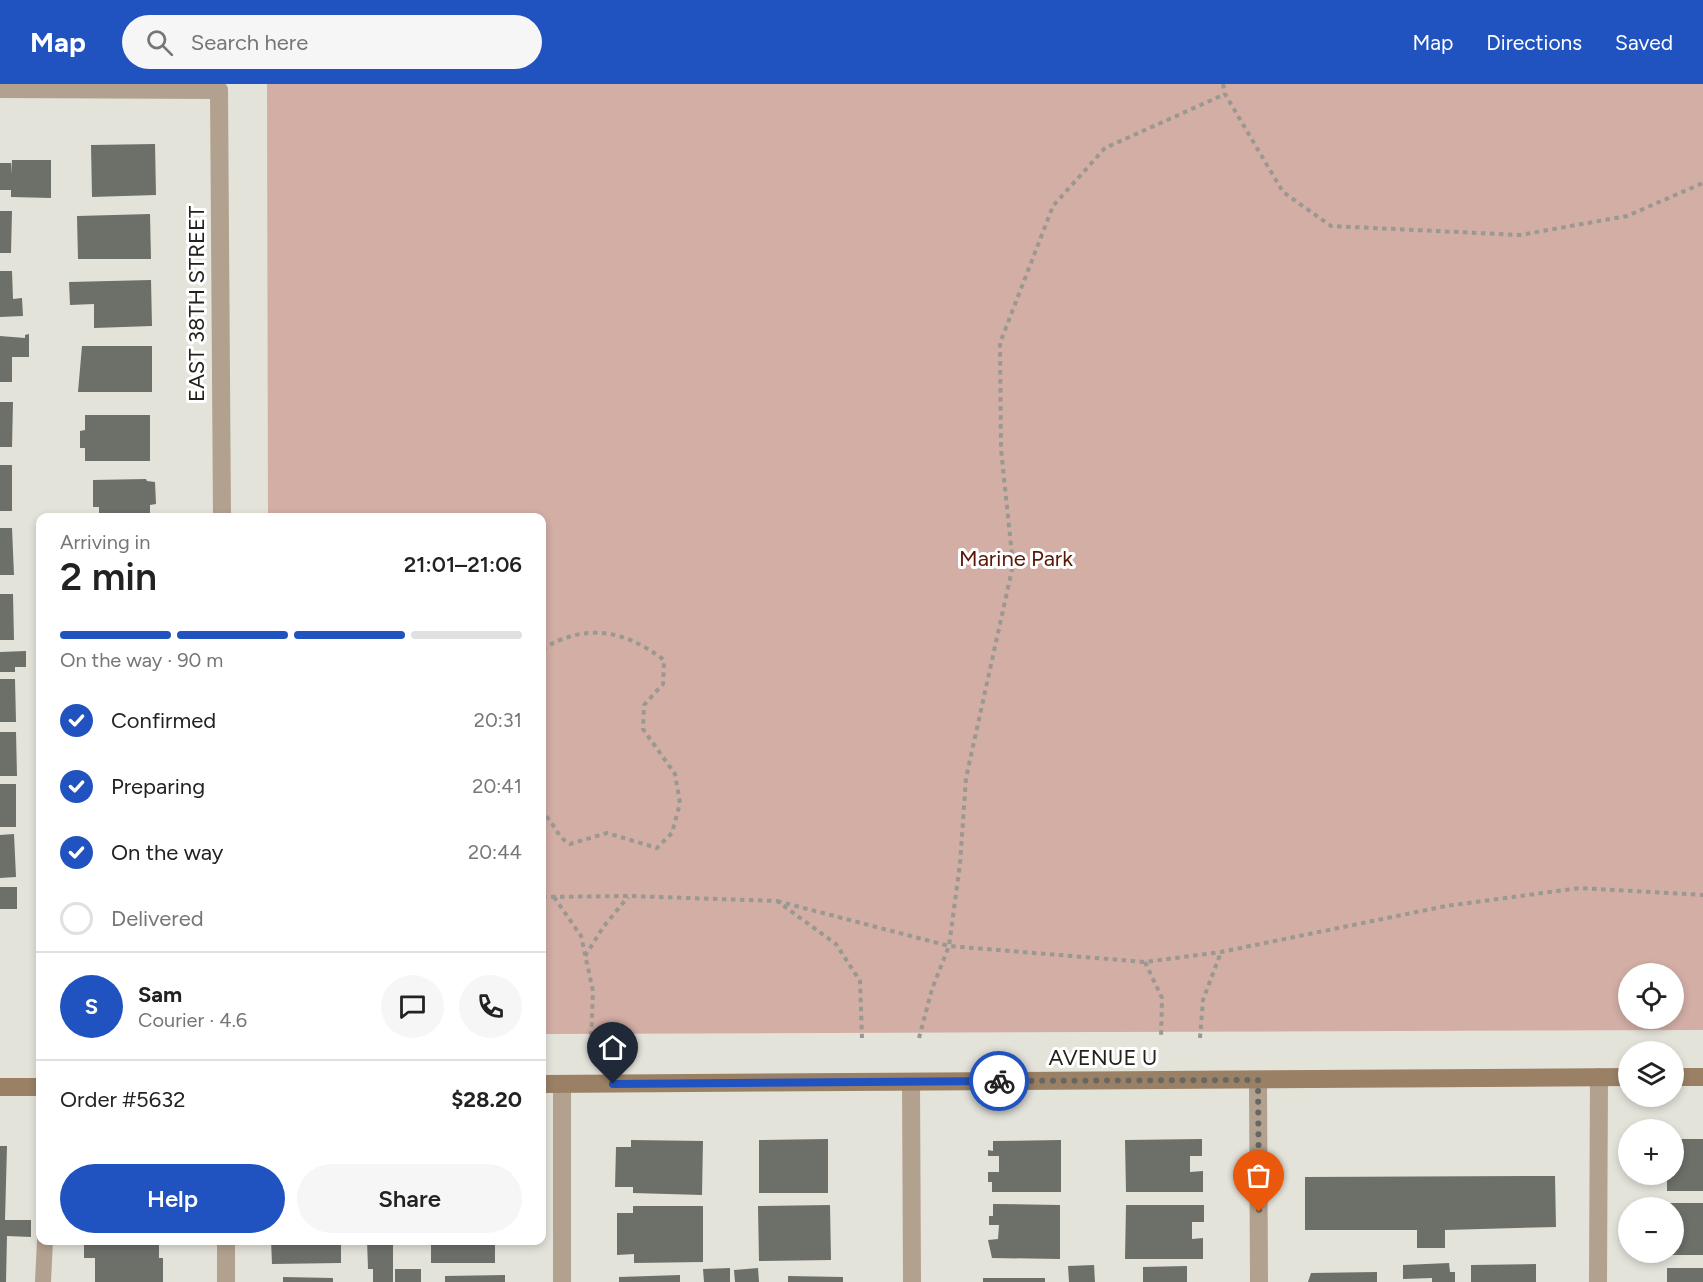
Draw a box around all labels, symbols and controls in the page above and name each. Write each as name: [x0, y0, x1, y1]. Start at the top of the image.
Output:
search box: [122, 15, 542, 69]
text: Map: [30, 25, 86, 59]
icon: search: [143, 26, 176, 59]
text: Search here: [191, 29, 308, 56]
text: Map: [1412, 30, 1453, 55]
text: Directions: [1486, 30, 1582, 55]
text: Saved: [1615, 30, 1673, 55]
street label: EAST 38TH STREET: [183, 206, 210, 402]
text: Arriving in: [60, 530, 150, 554]
park label: Marine Park: [959, 545, 1073, 572]
text: 21:01–21:06: [404, 551, 522, 578]
text: 2 min: [60, 553, 157, 600]
text: On the way · 90 m: [60, 648, 223, 672]
icon: check: [60, 704, 93, 737]
text: Confirmed: [111, 707, 216, 734]
text: 20:31: [474, 708, 522, 732]
icon: check: [60, 770, 93, 803]
text: Preparing: [111, 773, 205, 800]
text: 20:41: [472, 774, 522, 798]
icon: check: [60, 836, 93, 869]
text: On the way: [111, 839, 223, 866]
text: 20:44: [468, 840, 522, 864]
text: Delivered: [111, 905, 204, 932]
map controls: [1618, 963, 1684, 1263]
button: locate: [1618, 963, 1684, 1029]
button: chat: [381, 975, 444, 1038]
button: phone: [459, 975, 522, 1038]
text: Sam: [138, 981, 182, 1008]
text: S: [85, 993, 98, 1020]
text: Courier · 4.6: [138, 1008, 247, 1032]
pin: [587, 1022, 638, 1084]
icon: home: [596, 1031, 629, 1064]
button: layers: [1618, 1041, 1684, 1107]
street label: AVENUE U: [1049, 1044, 1157, 1071]
courier: [969, 1051, 1029, 1111]
icon: bike: [983, 1065, 1016, 1098]
text: Order #5632: [60, 1086, 186, 1113]
text: $28.20: [451, 1086, 522, 1113]
button: +: [1618, 1119, 1684, 1185]
pin: [1233, 1150, 1284, 1212]
icon: bag: [1242, 1159, 1275, 1192]
button: Help: [60, 1164, 285, 1233]
button: Share: [297, 1164, 522, 1233]
button: −: [1618, 1197, 1684, 1263]

